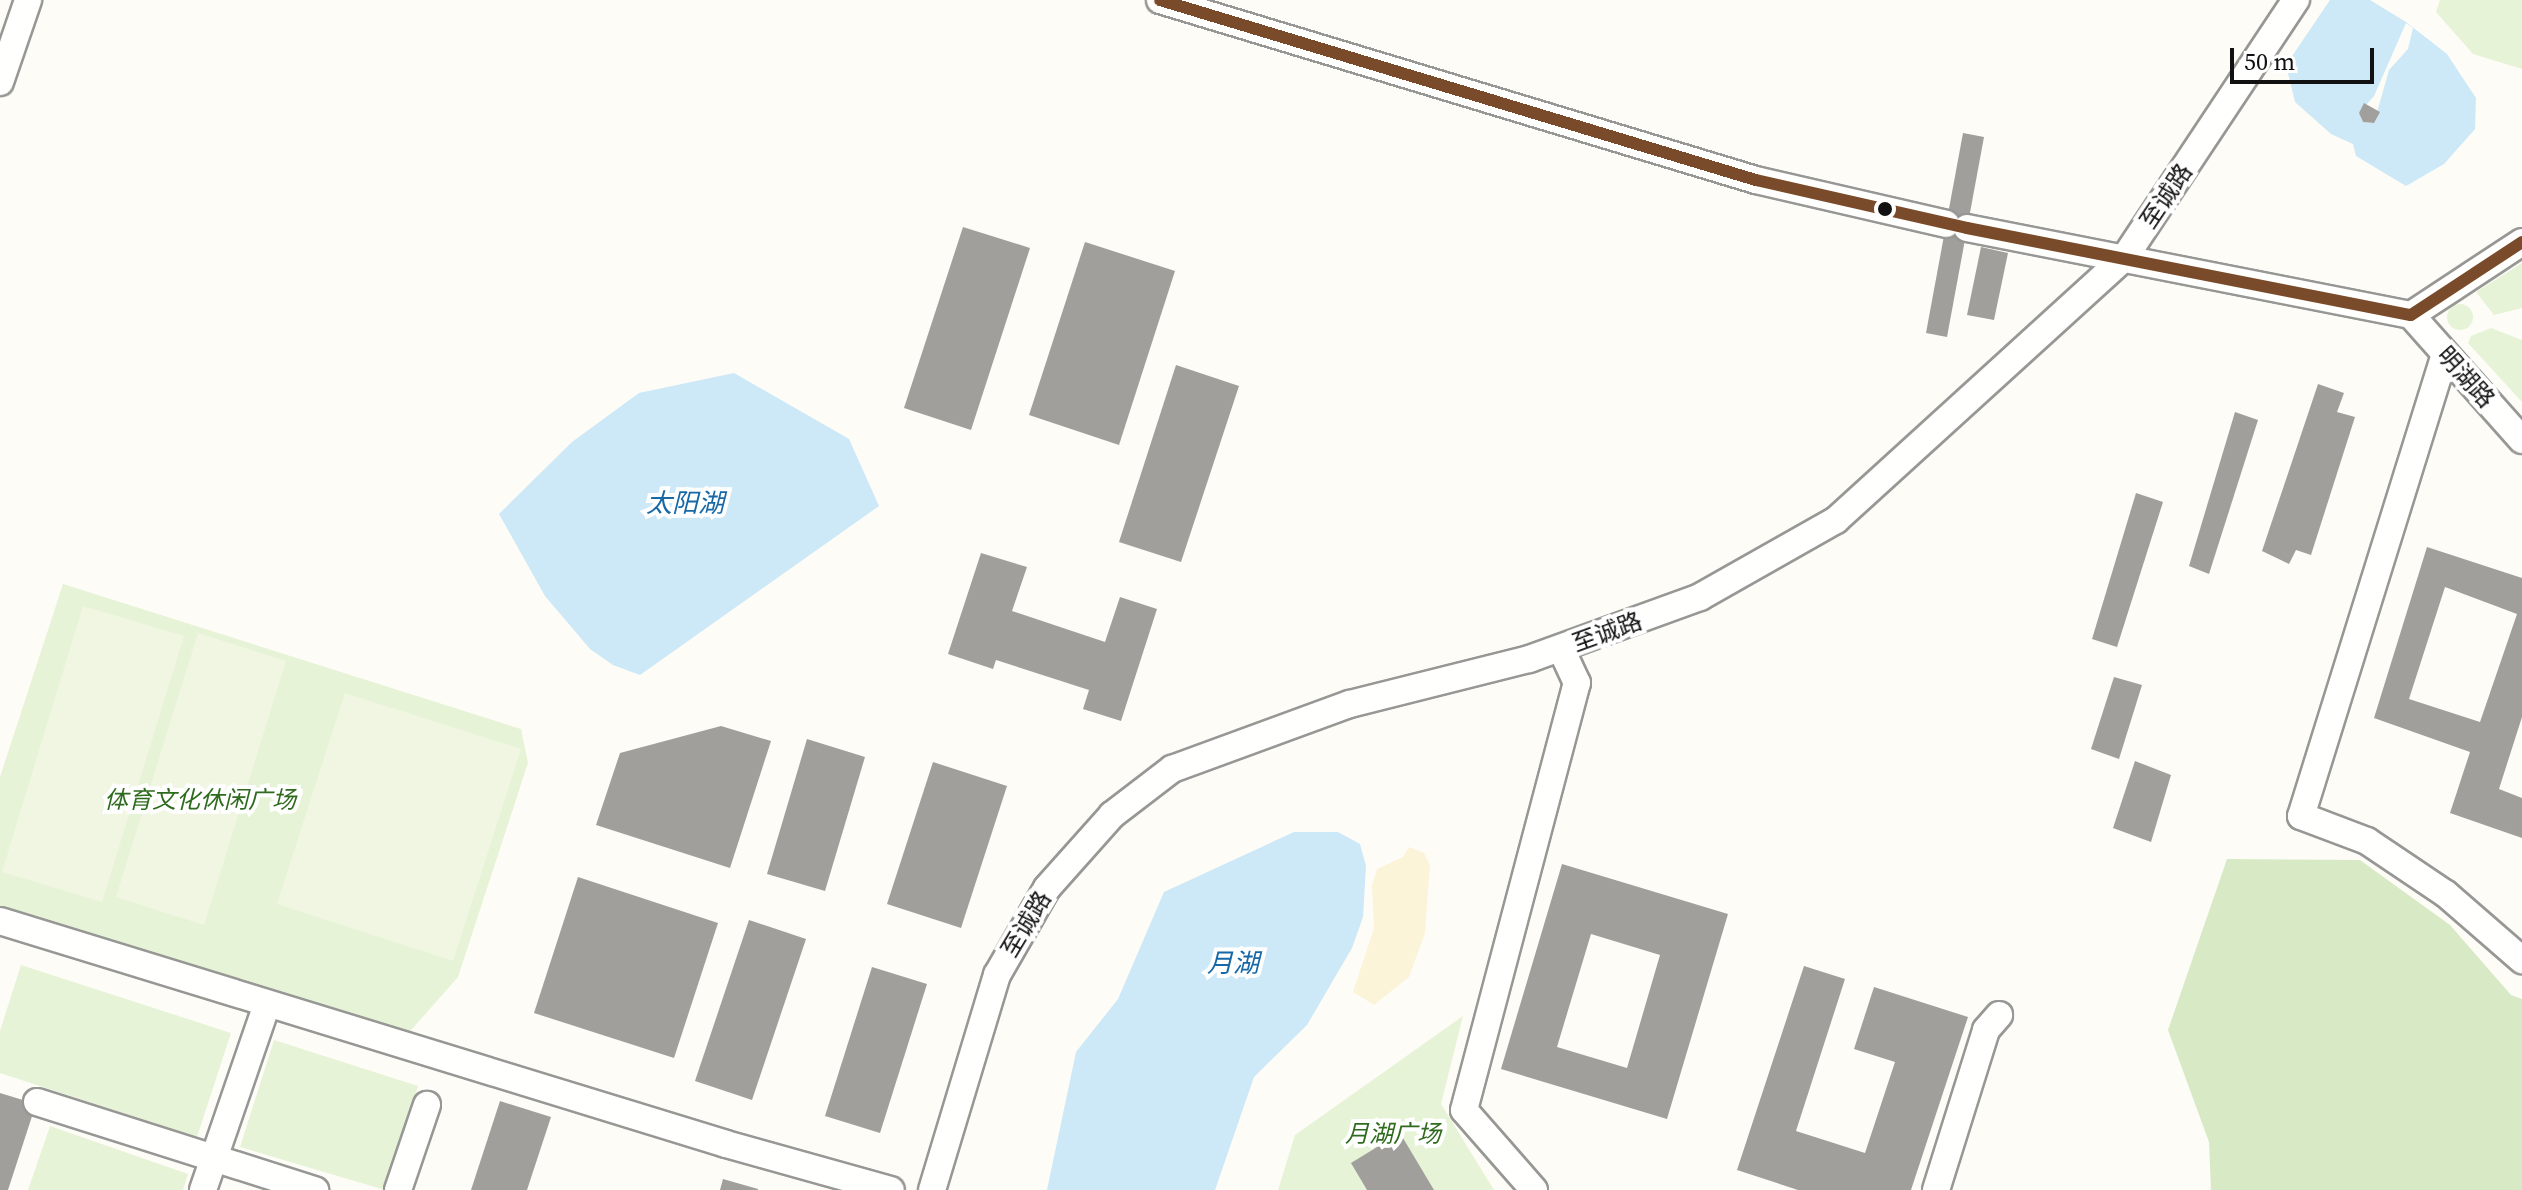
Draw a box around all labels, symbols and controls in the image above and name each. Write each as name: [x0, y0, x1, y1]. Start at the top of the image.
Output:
scale bar: [2234, 32, 2378, 82]
text: 50 m: [2244, 45, 2295, 78]
street label: 至诚路: [2134, 158, 2198, 234]
unlabelled marker: [1877, 201, 1893, 217]
street label: 明湖路: [2431, 341, 2501, 413]
water label: 太阳湖: [646, 488, 724, 520]
street label: 至诚路: [1568, 606, 1646, 658]
park label: 体育文化休闲广场: [104, 786, 296, 814]
street label: 至诚路: [995, 886, 1057, 962]
water label: 月湖: [1207, 948, 1259, 980]
park label: 月湖广场: [1345, 1120, 1441, 1148]

